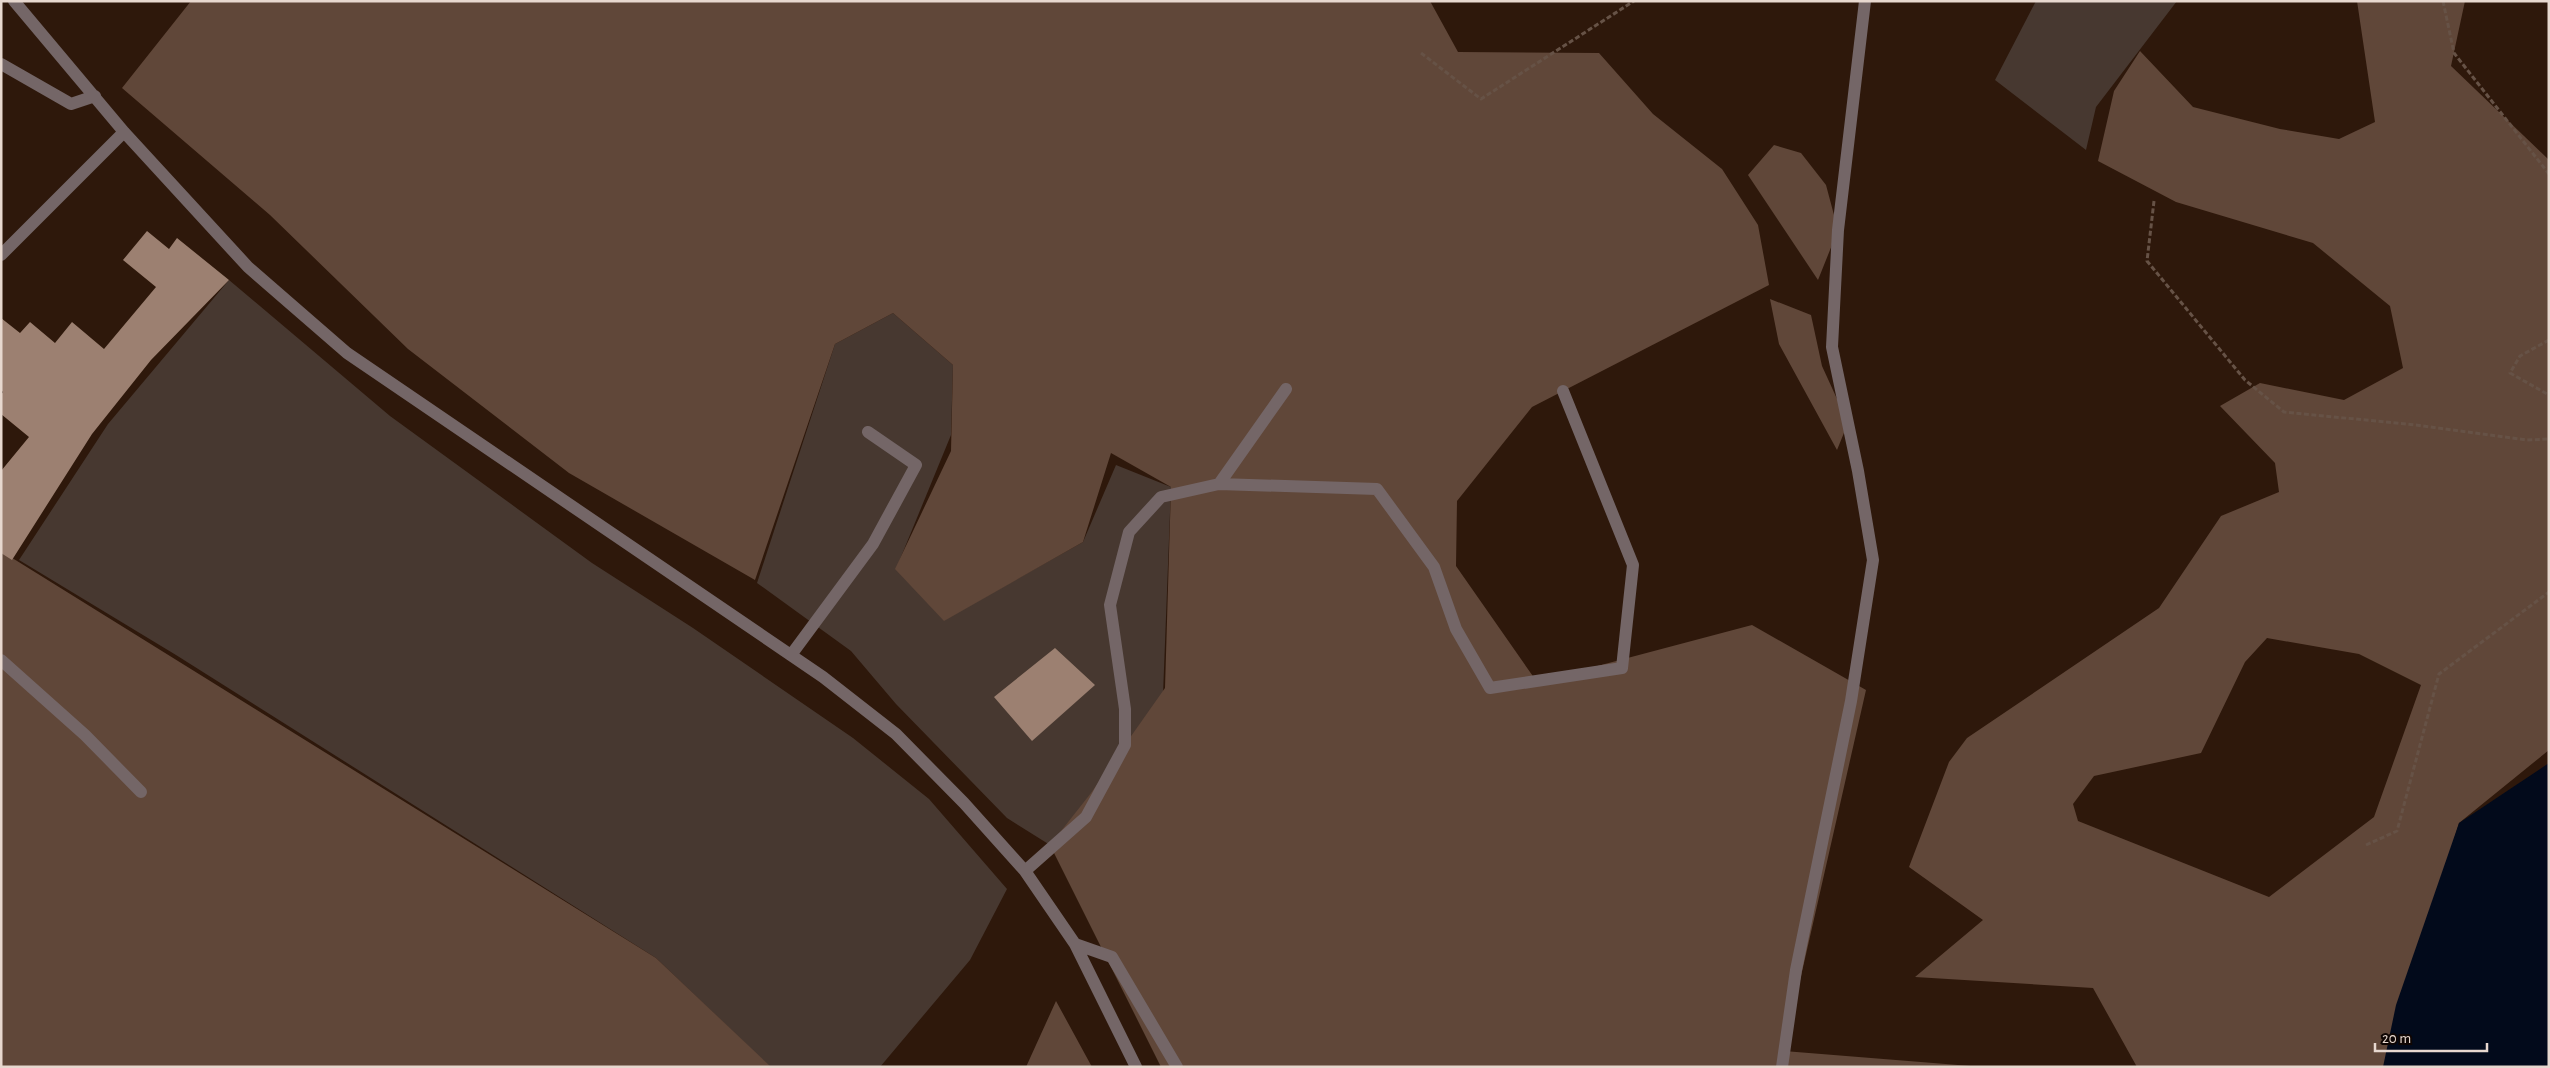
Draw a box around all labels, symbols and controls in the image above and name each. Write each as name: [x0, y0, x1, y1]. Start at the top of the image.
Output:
scale bar: [2375, 1020, 2488, 1052]
text: 20 m: [2382, 1031, 2411, 1046]

